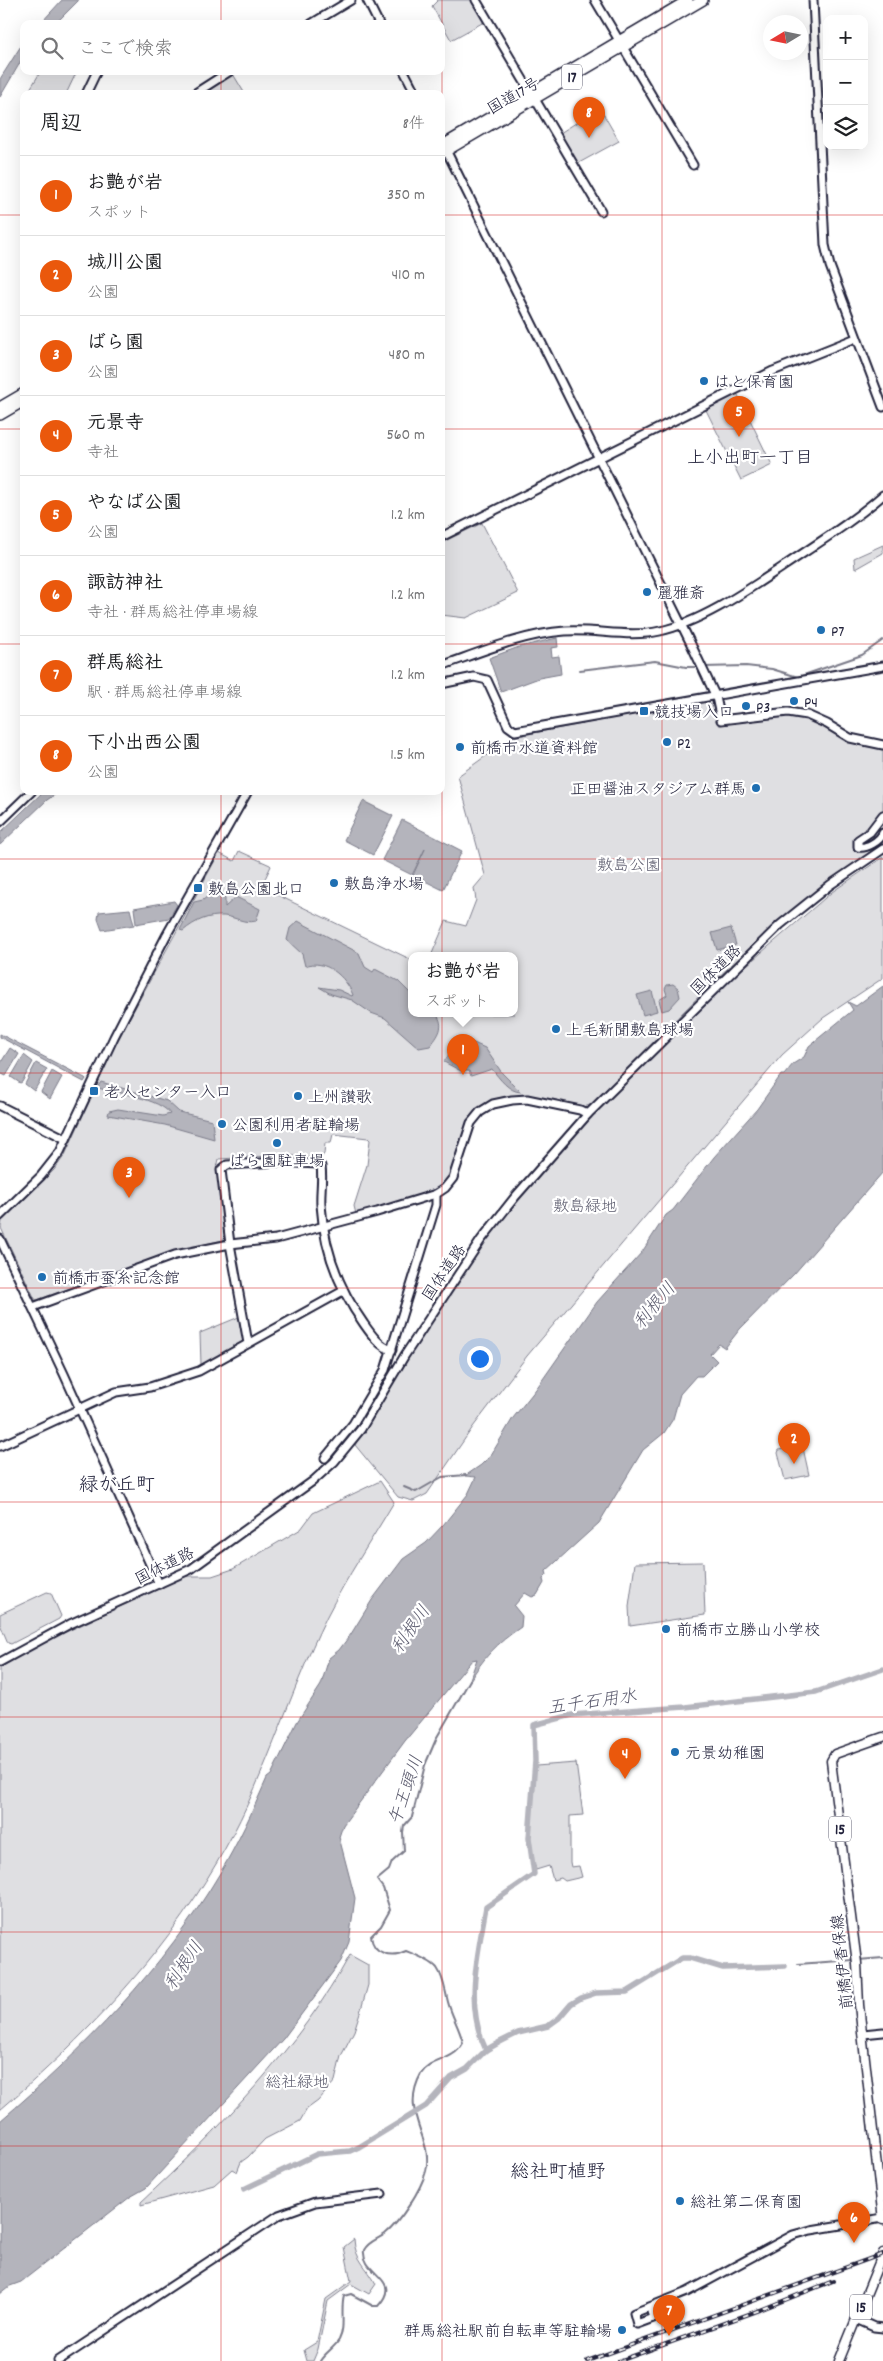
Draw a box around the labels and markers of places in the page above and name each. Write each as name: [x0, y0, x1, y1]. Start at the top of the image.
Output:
pin: 8: [573, 97, 605, 138]
place label: はと保育園: [714, 372, 794, 395]
marker: はと保育園: [698, 375, 710, 387]
pin: 5: [723, 396, 755, 437]
place label: 麗雅斎: [657, 583, 705, 606]
marker: 麗雅斎: [641, 586, 653, 598]
place label: P7: [831, 621, 844, 644]
marker: P7: [815, 624, 827, 636]
place label: P4: [804, 692, 818, 715]
marker: P4: [788, 695, 800, 707]
place label: P3: [756, 697, 770, 720]
marker: P3: [740, 700, 752, 712]
place label: 競技場入口: [654, 702, 734, 725]
marker: 競技場入口: [638, 705, 650, 717]
place label: P2: [677, 733, 691, 756]
marker: P2: [661, 736, 673, 748]
place label: 前橋市水道資料館: [470, 738, 598, 761]
marker: 前橋市水道資料館: [454, 741, 466, 753]
place label: 正田醤油スタジアム群馬: [570, 779, 746, 802]
marker: 正田醤油スタジアム群馬: [750, 782, 762, 794]
place label: 敷島浄水場: [344, 874, 424, 897]
marker: 敷島浄水場: [328, 877, 340, 889]
place label: 敷島公園北口: [208, 879, 304, 902]
marker: 敷島公園北口: [192, 882, 204, 894]
place label: 上毛新聞敷島球場: [566, 1020, 694, 1043]
marker: 上毛新聞敷島球場: [550, 1023, 562, 1035]
pin: 1: [447, 1034, 479, 1075]
place label: 老人センター入口: [104, 1082, 231, 1105]
marker: 老人センター入口: [88, 1085, 100, 1097]
place label: 上州讃歌: [308, 1087, 372, 1110]
marker: 上州讃歌: [292, 1090, 304, 1102]
place label: 公園利用者駐輪場: [232, 1115, 360, 1138]
marker: 公園利用者駐輪場: [216, 1118, 228, 1130]
marker: ばら園駐車場: [271, 1137, 283, 1149]
place label: ばら園駐車場: [229, 1151, 325, 1174]
pin: 3: [113, 1157, 145, 1198]
place label: 前橋市蚕糸記念館: [52, 1268, 180, 1291]
marker: 前橋市蚕糸記念館: [36, 1271, 48, 1283]
pin: 2: [778, 1423, 810, 1464]
place label: 前橋市立勝山小学校: [676, 1620, 820, 1643]
marker: 前橋市立勝山小学校: [660, 1623, 672, 1635]
pin: 4: [609, 1738, 641, 1779]
place label: 元景幼稚園: [685, 1743, 765, 1766]
marker: 元景幼稚園: [669, 1746, 681, 1758]
place label: 総社第二保育園: [690, 2192, 802, 2215]
marker: 総社第二保育園: [674, 2195, 686, 2207]
pin: 6: [838, 2202, 870, 2243]
pin: 7: [653, 2295, 685, 2336]
place label: 群馬総社駅前自転車等駐輪場: [404, 2321, 612, 2344]
marker: 群馬総社駅前自転車等駐輪場: [616, 2324, 628, 2336]

